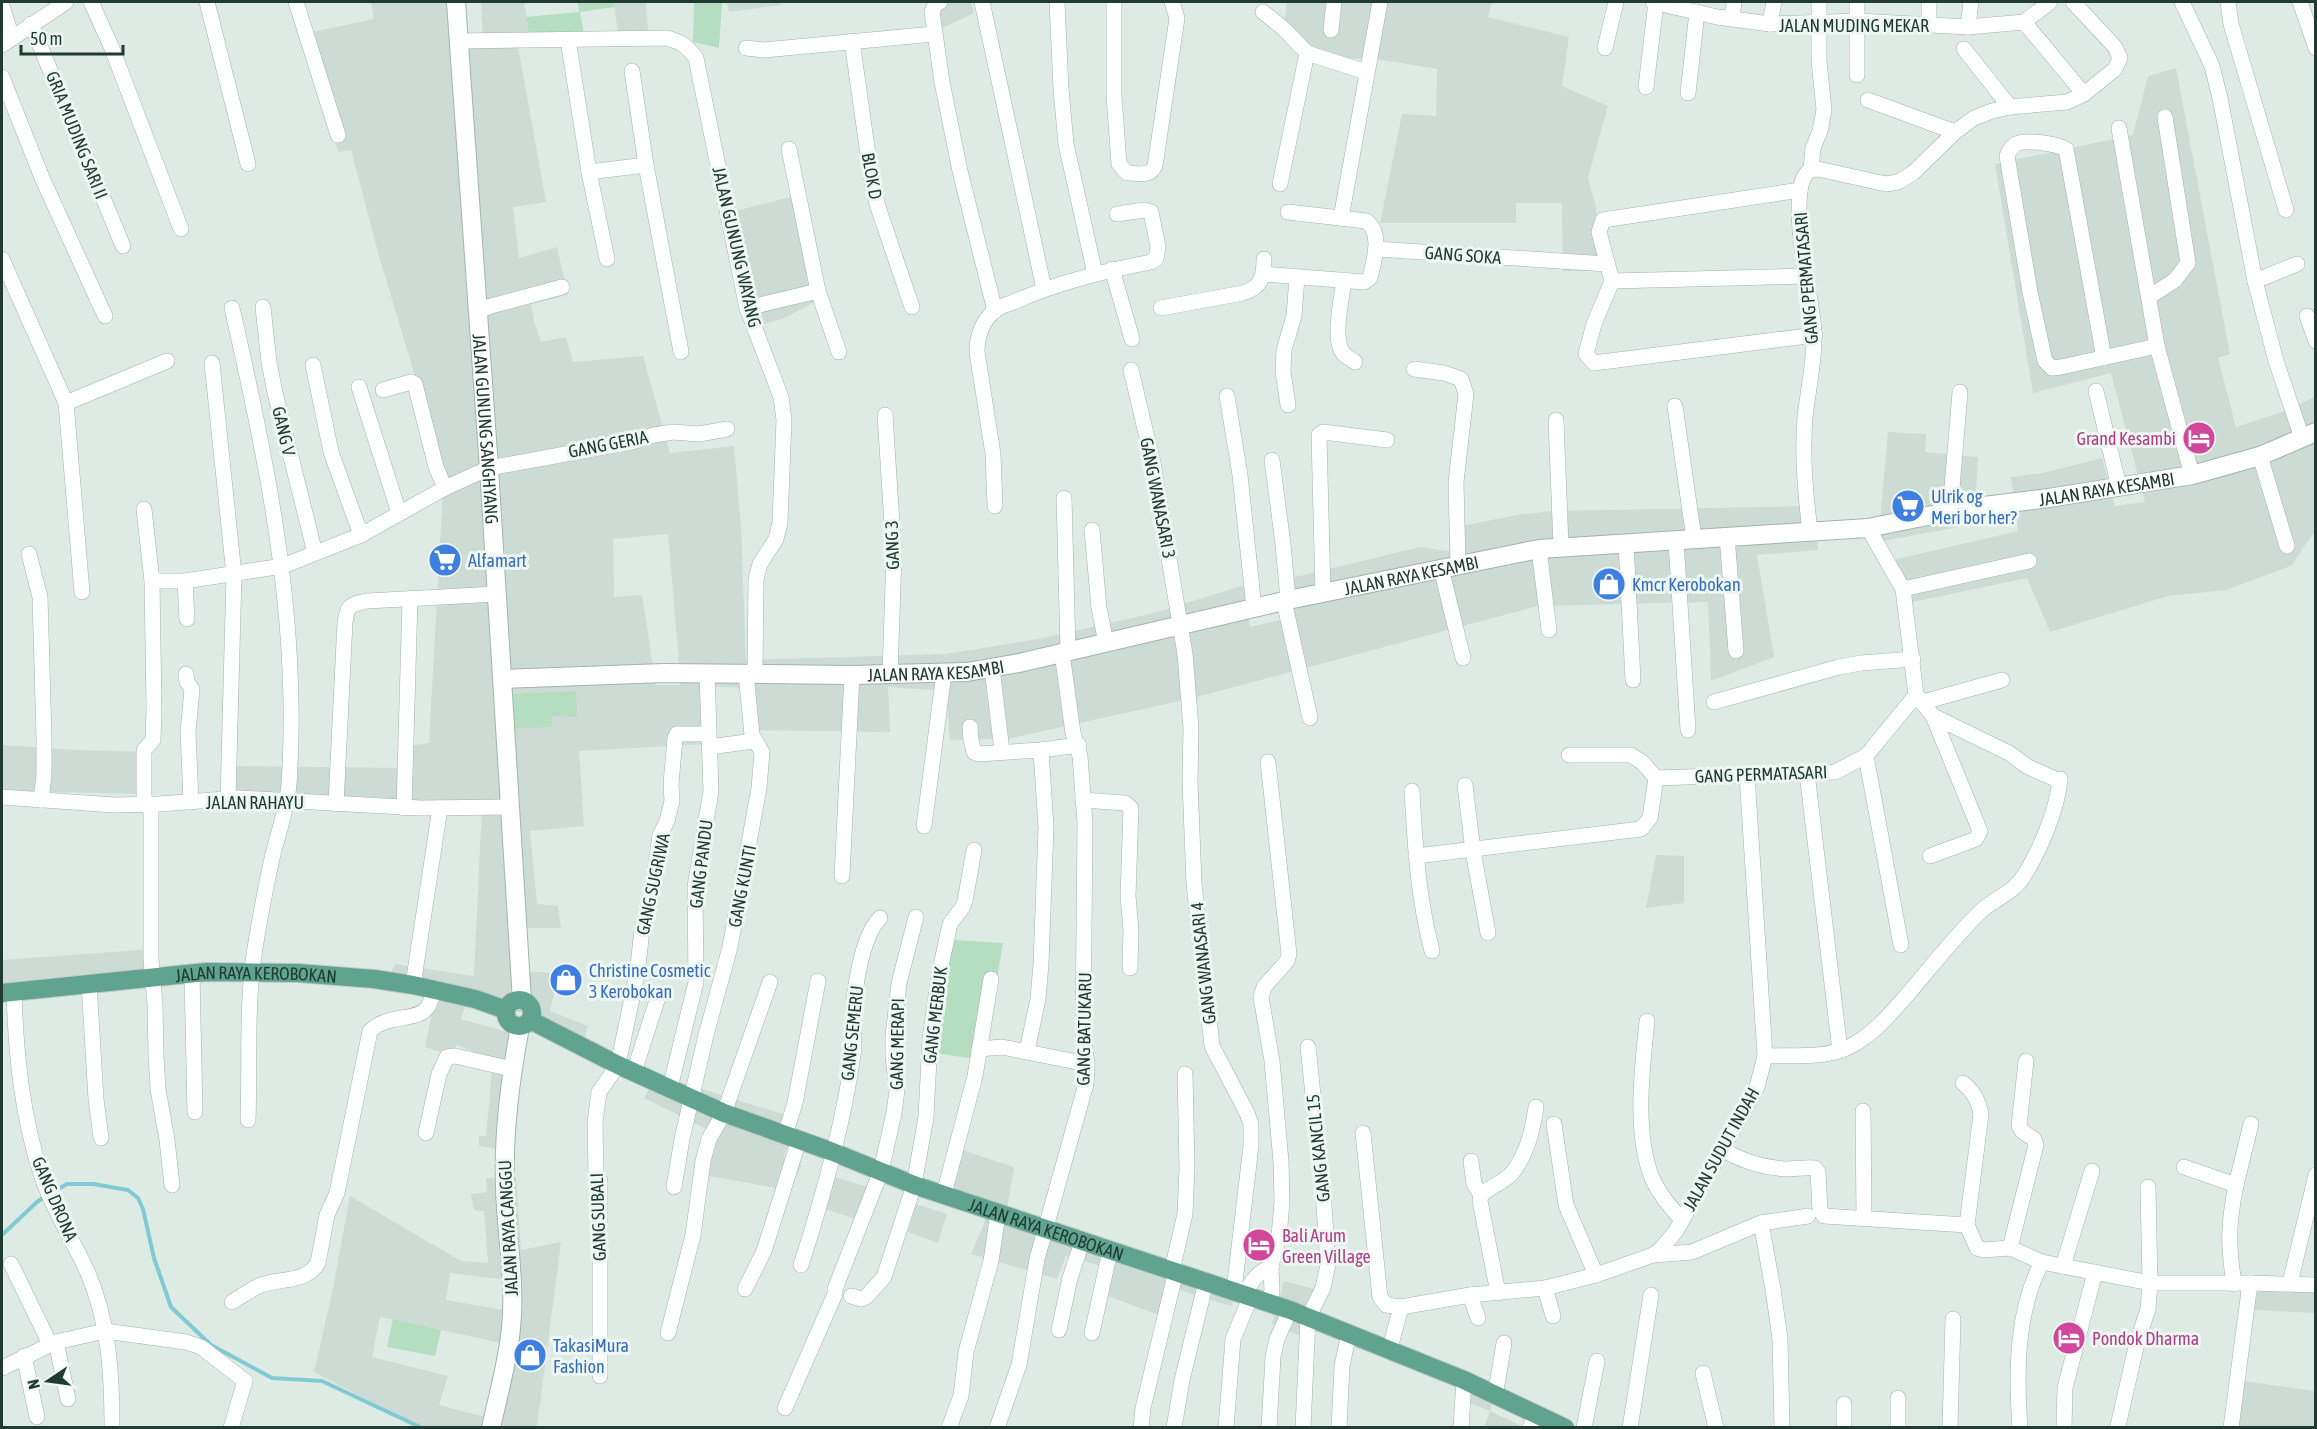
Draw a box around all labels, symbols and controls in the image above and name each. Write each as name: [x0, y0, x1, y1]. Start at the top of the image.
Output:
street label: JALAN MUDING MEKAR: [1779, 15, 1929, 36]
scale bar: [21, 18, 123, 56]
text: 50 m: [30, 28, 62, 49]
street label: GRIA MUDING SARI II: [42, 68, 112, 202]
street label: BLOK D: [858, 151, 886, 201]
street label: JALAN GUNUNG WAYANG: [708, 165, 766, 329]
street label: GANG PERMATASARI: [1790, 211, 1822, 345]
street label: GANG SOKA: [1424, 242, 1502, 268]
street label: JALAN GUNUNG SANGHYANG: [469, 333, 503, 525]
street label: GANG V: [268, 404, 300, 458]
hotel icon: Grand Kesambi: [2181, 420, 2217, 456]
street label: GANG GERIA: [566, 426, 650, 462]
place label: Grand Kesambi: [2076, 428, 2176, 449]
street label: GANG WANASARI 3: [1136, 436, 1180, 560]
street label: JALAN RAYA KESAMBI: [2038, 467, 2176, 510]
place label: Ulrik og Meri bor her?: [1931, 486, 2017, 528]
supermarket icon: Ulrik og Meri bor her?: [1890, 488, 1926, 524]
street label: GANG 3: [881, 520, 903, 570]
supermarket icon: Alfamart: [427, 542, 463, 578]
place label: Alfamart: [468, 550, 527, 571]
street label: JALAN RAYA KESAMBI: [1342, 551, 1480, 599]
shop icon: Kmcr Kerobokan: [1591, 566, 1627, 602]
place label: Kmcr Kerobokan: [1632, 574, 1741, 595]
street label: JALAN RAYA KESAMBI: [867, 655, 1006, 685]
street label: GANG PERMATASARI: [1694, 761, 1828, 787]
street label: JALAN RAHAYU: [206, 792, 304, 813]
street label: GANG PANDU: [685, 818, 717, 910]
street label: GANG SUGRIWA: [632, 831, 674, 937]
street label: GANG KUNTI: [724, 843, 760, 929]
street label: GANG WANASARI 4: [1186, 901, 1220, 1025]
place label: Christine Cosmetic 3 Kerobokan: [589, 960, 711, 1002]
street label: JALAN RAYA KEROBOKAN: [174, 961, 338, 987]
shop icon: Christine Cosmetic 3 Kerobokan: [548, 962, 584, 998]
street label: GANG MERBUK: [919, 965, 951, 1065]
street label: GANG BATUKARU: [1073, 972, 1095, 1086]
street label: GANG SEMERU: [837, 984, 867, 1082]
street label: GANG MERAPI: [886, 998, 908, 1090]
street label: JALAN SUDUT INDAH: [1679, 1084, 1763, 1214]
street label: GANG KANCIL 15: [1302, 1093, 1334, 1203]
street label: GANG DRONA: [28, 1154, 82, 1245]
street label: JALAN RAYA CANGGU: [494, 1160, 522, 1296]
street label: GANG SUBALI: [586, 1173, 610, 1261]
street label: JALAN RAYA KEROBOKAN: [966, 1194, 1127, 1265]
place label: Bali Arum Green Village: [1282, 1225, 1371, 1267]
hotel icon: Bali Arum Green Village: [1241, 1227, 1277, 1263]
hotel icon: Pondok Dharma: [2051, 1320, 2087, 1356]
place label: Pondok Dharma: [2092, 1328, 2199, 1349]
place label: TakasiMura Fashion: [553, 1335, 629, 1377]
shop icon: TakasiMura Fashion: [512, 1337, 548, 1373]
north arrow: [18, 1351, 78, 1411]
text: N: [24, 1378, 43, 1391]

